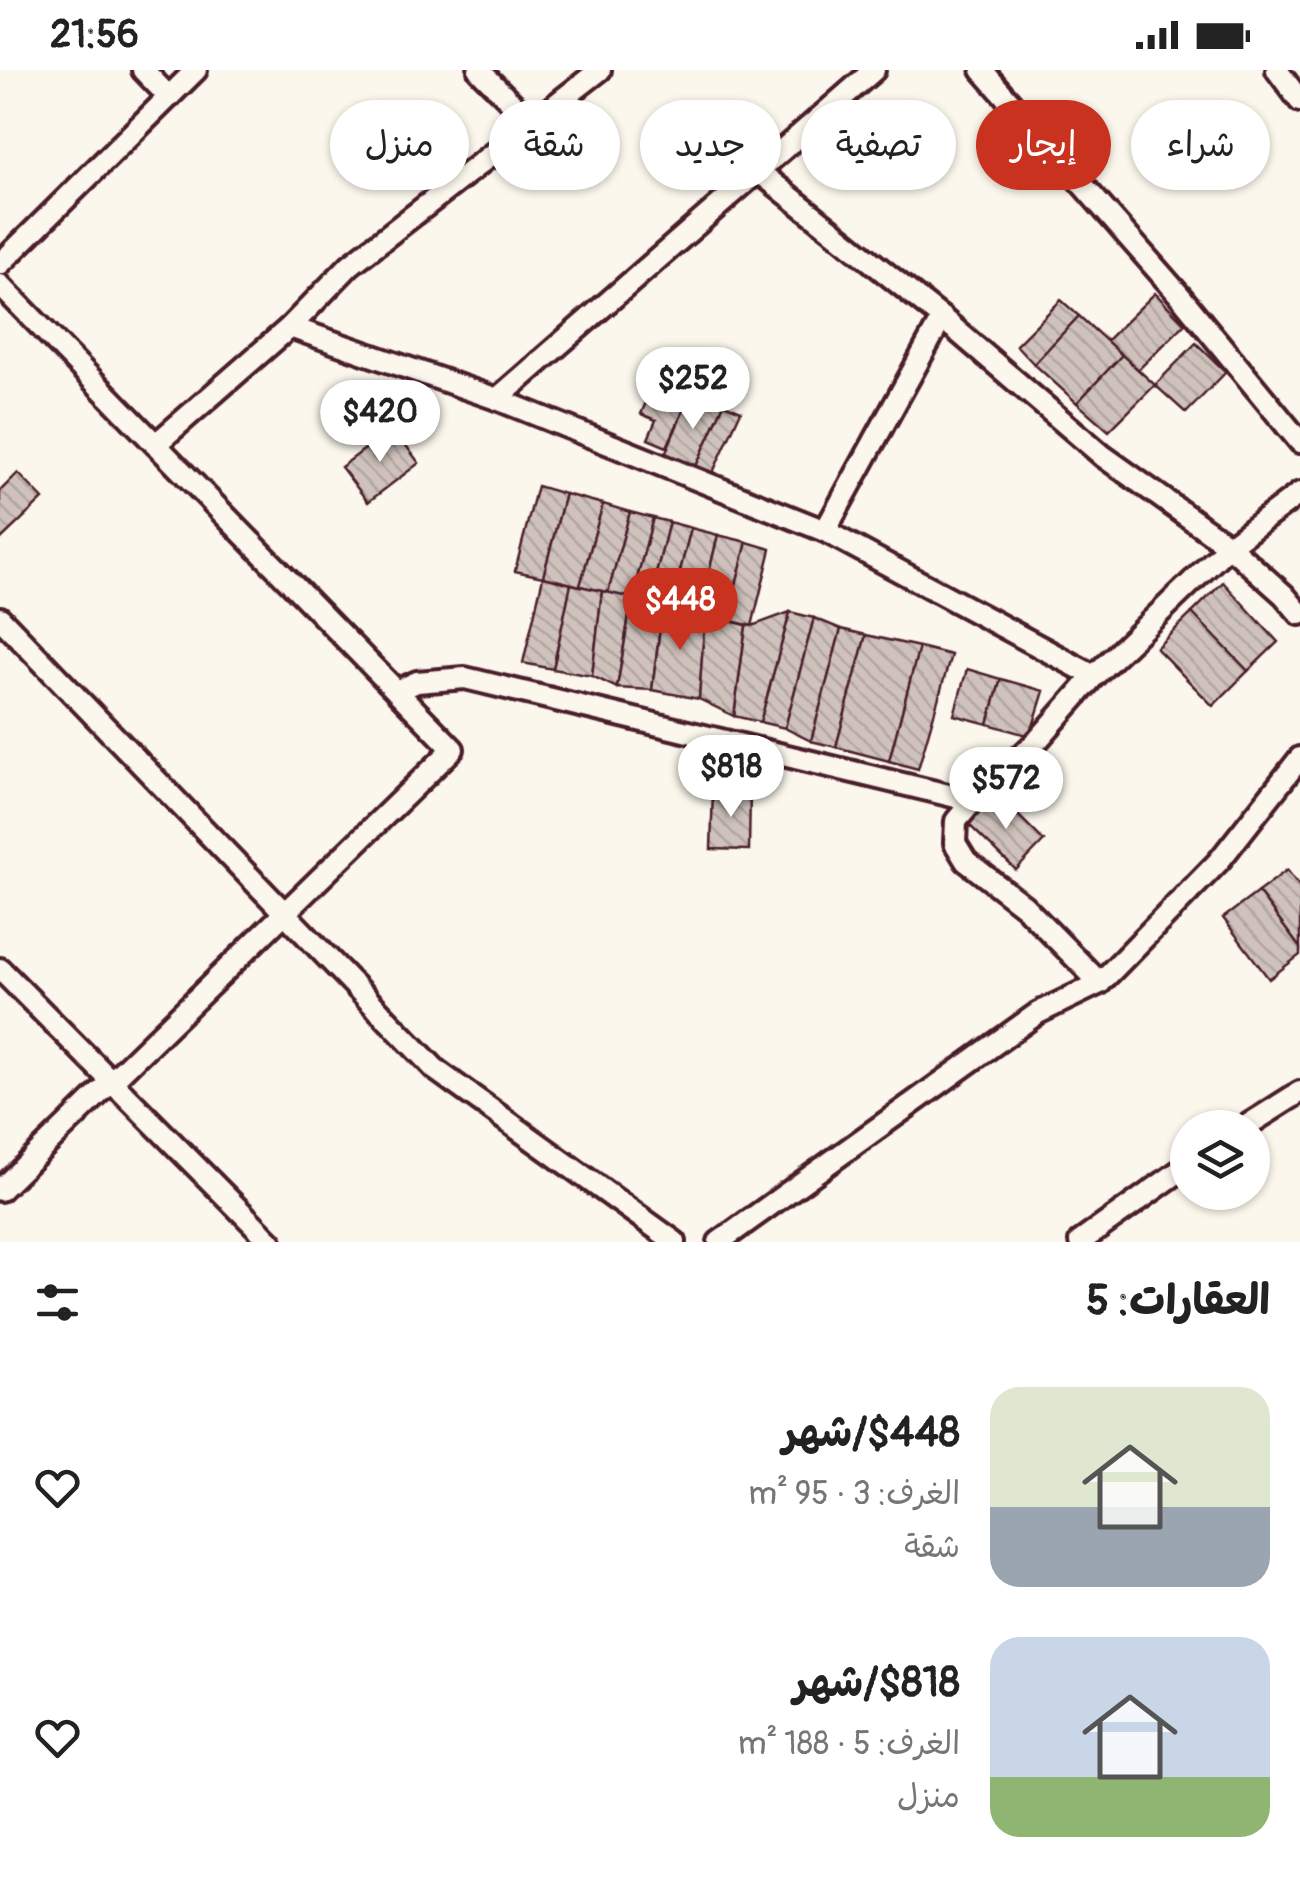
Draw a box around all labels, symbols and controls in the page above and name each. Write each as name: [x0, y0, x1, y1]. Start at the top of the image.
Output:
text: 21:56: [50, 11, 139, 59]
chip: منزل: [330, 100, 469, 190]
chip: شقة: [489, 100, 620, 190]
chip: جديد: [640, 100, 781, 190]
chip: تصفية: [801, 100, 956, 190]
chip: إيجار: [976, 100, 1111, 190]
chip: شراء: [1131, 100, 1270, 190]
pin: $252: [634, 347, 752, 432]
text: $252: [658, 359, 728, 399]
pin: $420: [321, 380, 439, 465]
text: $420: [342, 392, 418, 432]
pin: $448: [621, 568, 739, 653]
text: $448: [645, 580, 715, 620]
pin: $818: [672, 735, 790, 820]
text: $818: [700, 747, 762, 787]
pin: $572: [947, 747, 1065, 832]
text: $572: [971, 759, 1041, 799]
map controls: [1170, 1110, 1270, 1210]
button: layers: [1170, 1110, 1270, 1210]
icon: filters: [30, 1275, 85, 1330]
text: العقارات: 5: [1086, 1275, 1270, 1327]
text: $448/شهر: [782, 1407, 960, 1459]
icon: home: [1070, 1427, 1190, 1547]
icon: heart: [30, 1460, 85, 1515]
text: الغرف: 3 · 95 m²: [748, 1474, 960, 1514]
text: شقة: [904, 1527, 960, 1567]
text: $818/شهر: [794, 1657, 960, 1709]
icon: home: [1070, 1677, 1190, 1797]
icon: heart: [30, 1710, 85, 1765]
text: الغرف: 5 · 188 m²: [738, 1724, 960, 1764]
text: منزل: [897, 1777, 960, 1817]

